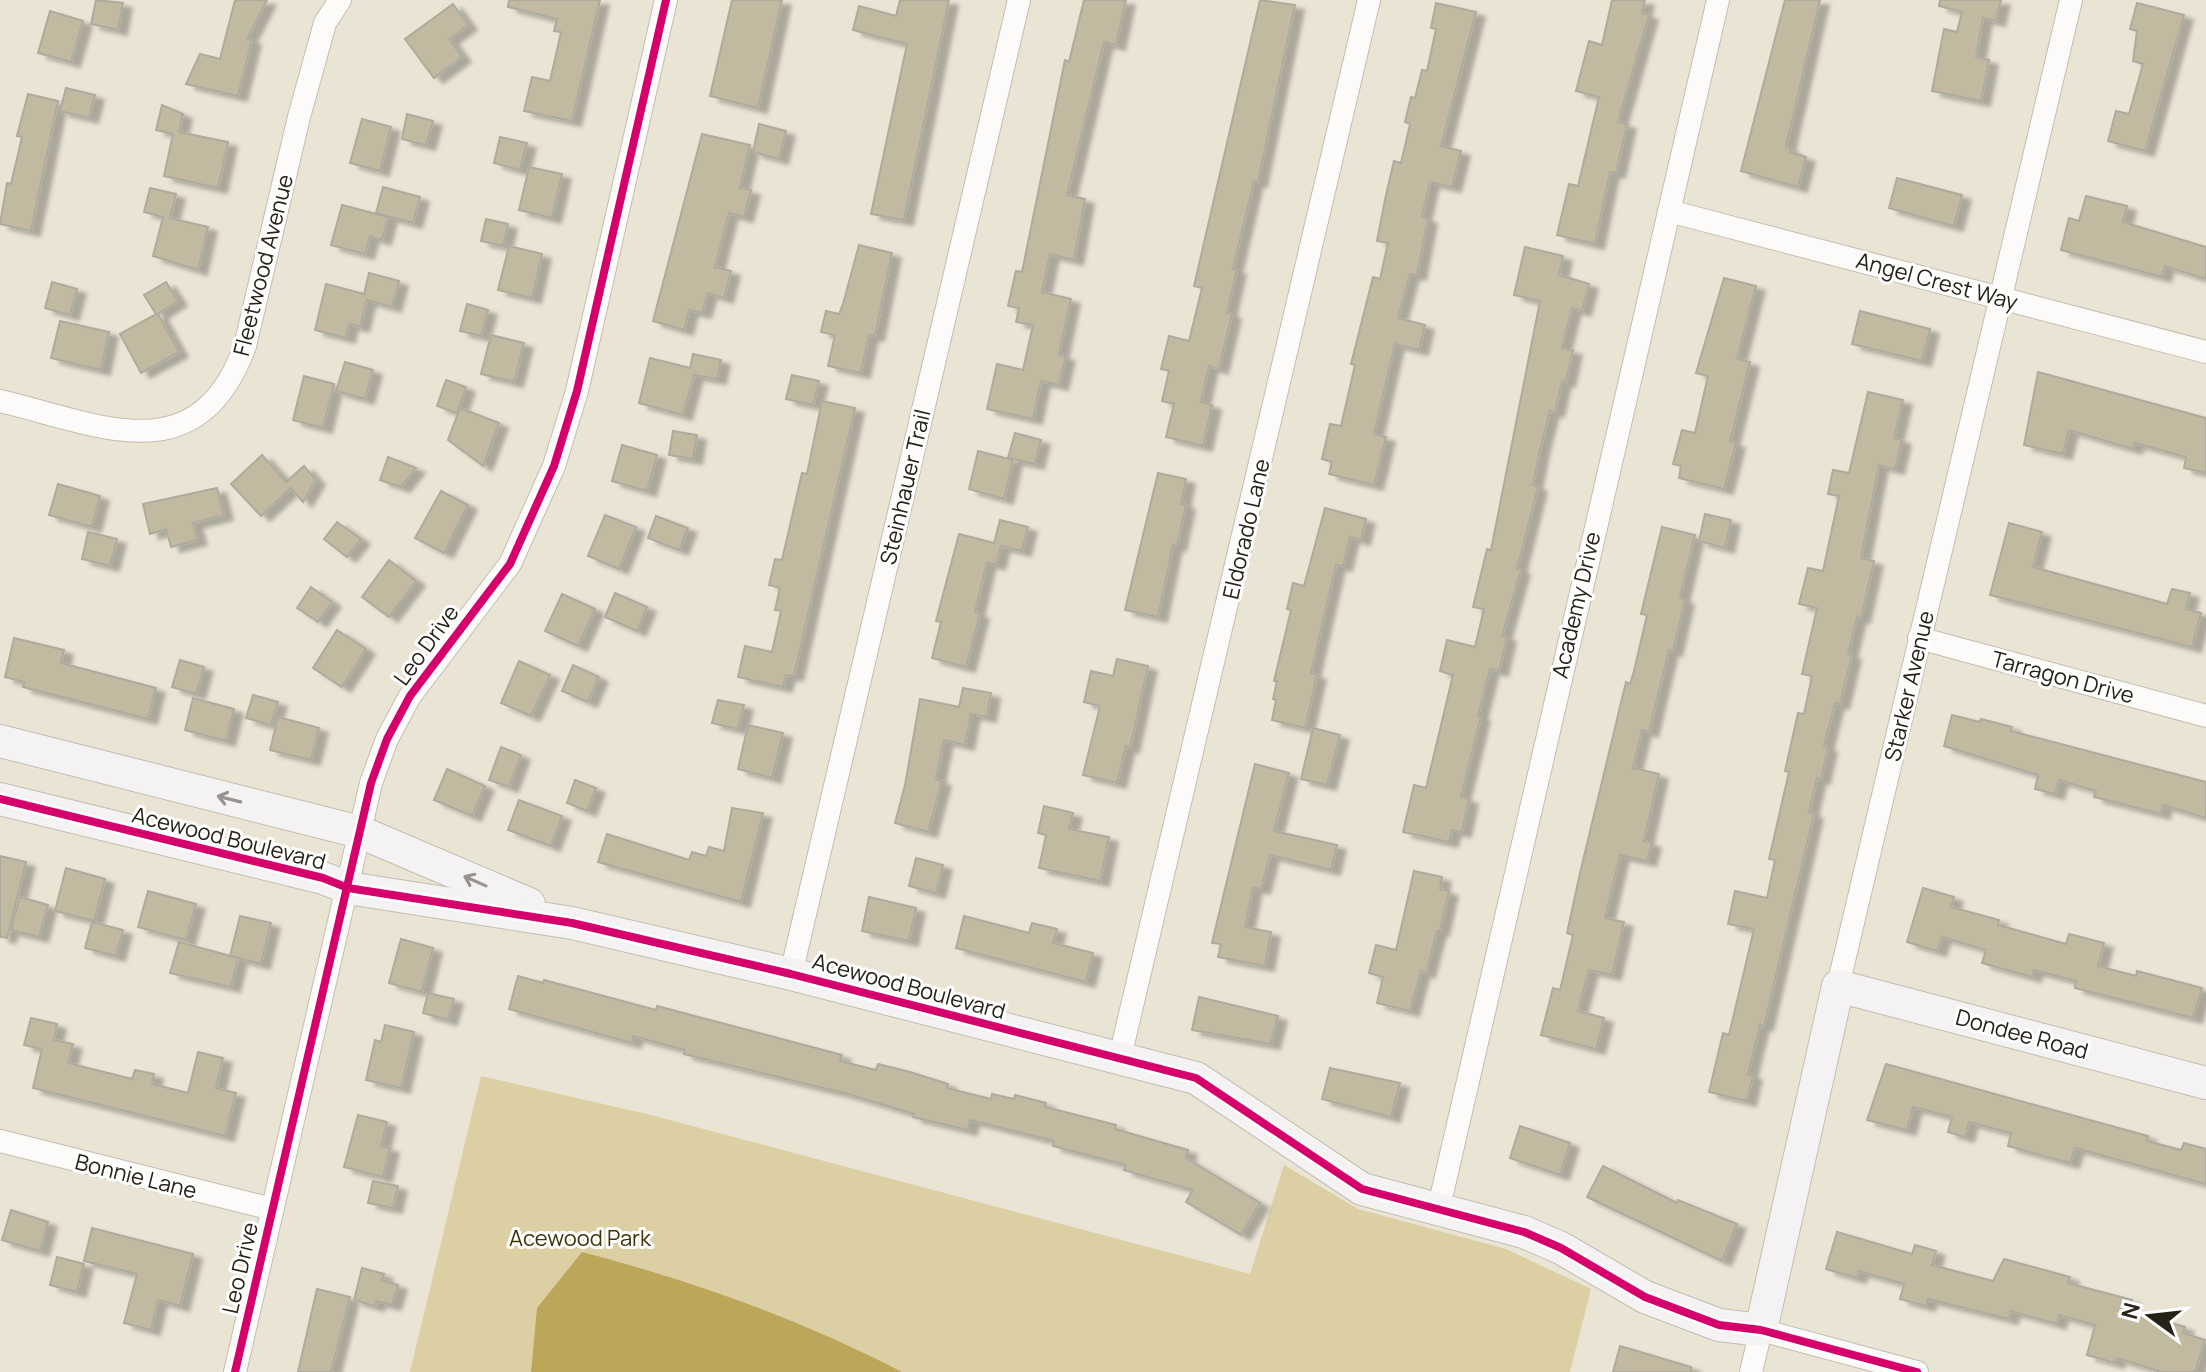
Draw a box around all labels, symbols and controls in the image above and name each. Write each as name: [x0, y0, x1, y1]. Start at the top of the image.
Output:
street label: Fleetwood Avenue: [226, 171, 300, 359]
street label: Angel Crest Way: [1853, 245, 2022, 317]
street label: Steinhauer Trail: [873, 406, 937, 568]
street label: Eldorado Lane: [1215, 456, 1277, 602]
street label: Academy Drive: [1545, 529, 1607, 681]
street label: Leo Drive: [387, 598, 466, 691]
street label: Starker Avenue: [1877, 608, 1941, 764]
street label: Tarragon Drive: [1988, 644, 2138, 710]
one-way arrow: [217, 790, 243, 805]
street label: Acewood Boulevard: [129, 799, 329, 877]
one-way arrow: [463, 872, 488, 887]
street label: Acewood Boulevard: [809, 946, 1009, 1026]
street label: Dondee Road: [1952, 1002, 2092, 1066]
street label: Bonnie Lane: [72, 1146, 200, 1206]
street label: Leo Drive: [215, 1219, 265, 1317]
park label: Acewood Park: [509, 1223, 652, 1253]
north arrow: [2110, 1276, 2190, 1356]
text: N: [2114, 1299, 2147, 1322]

